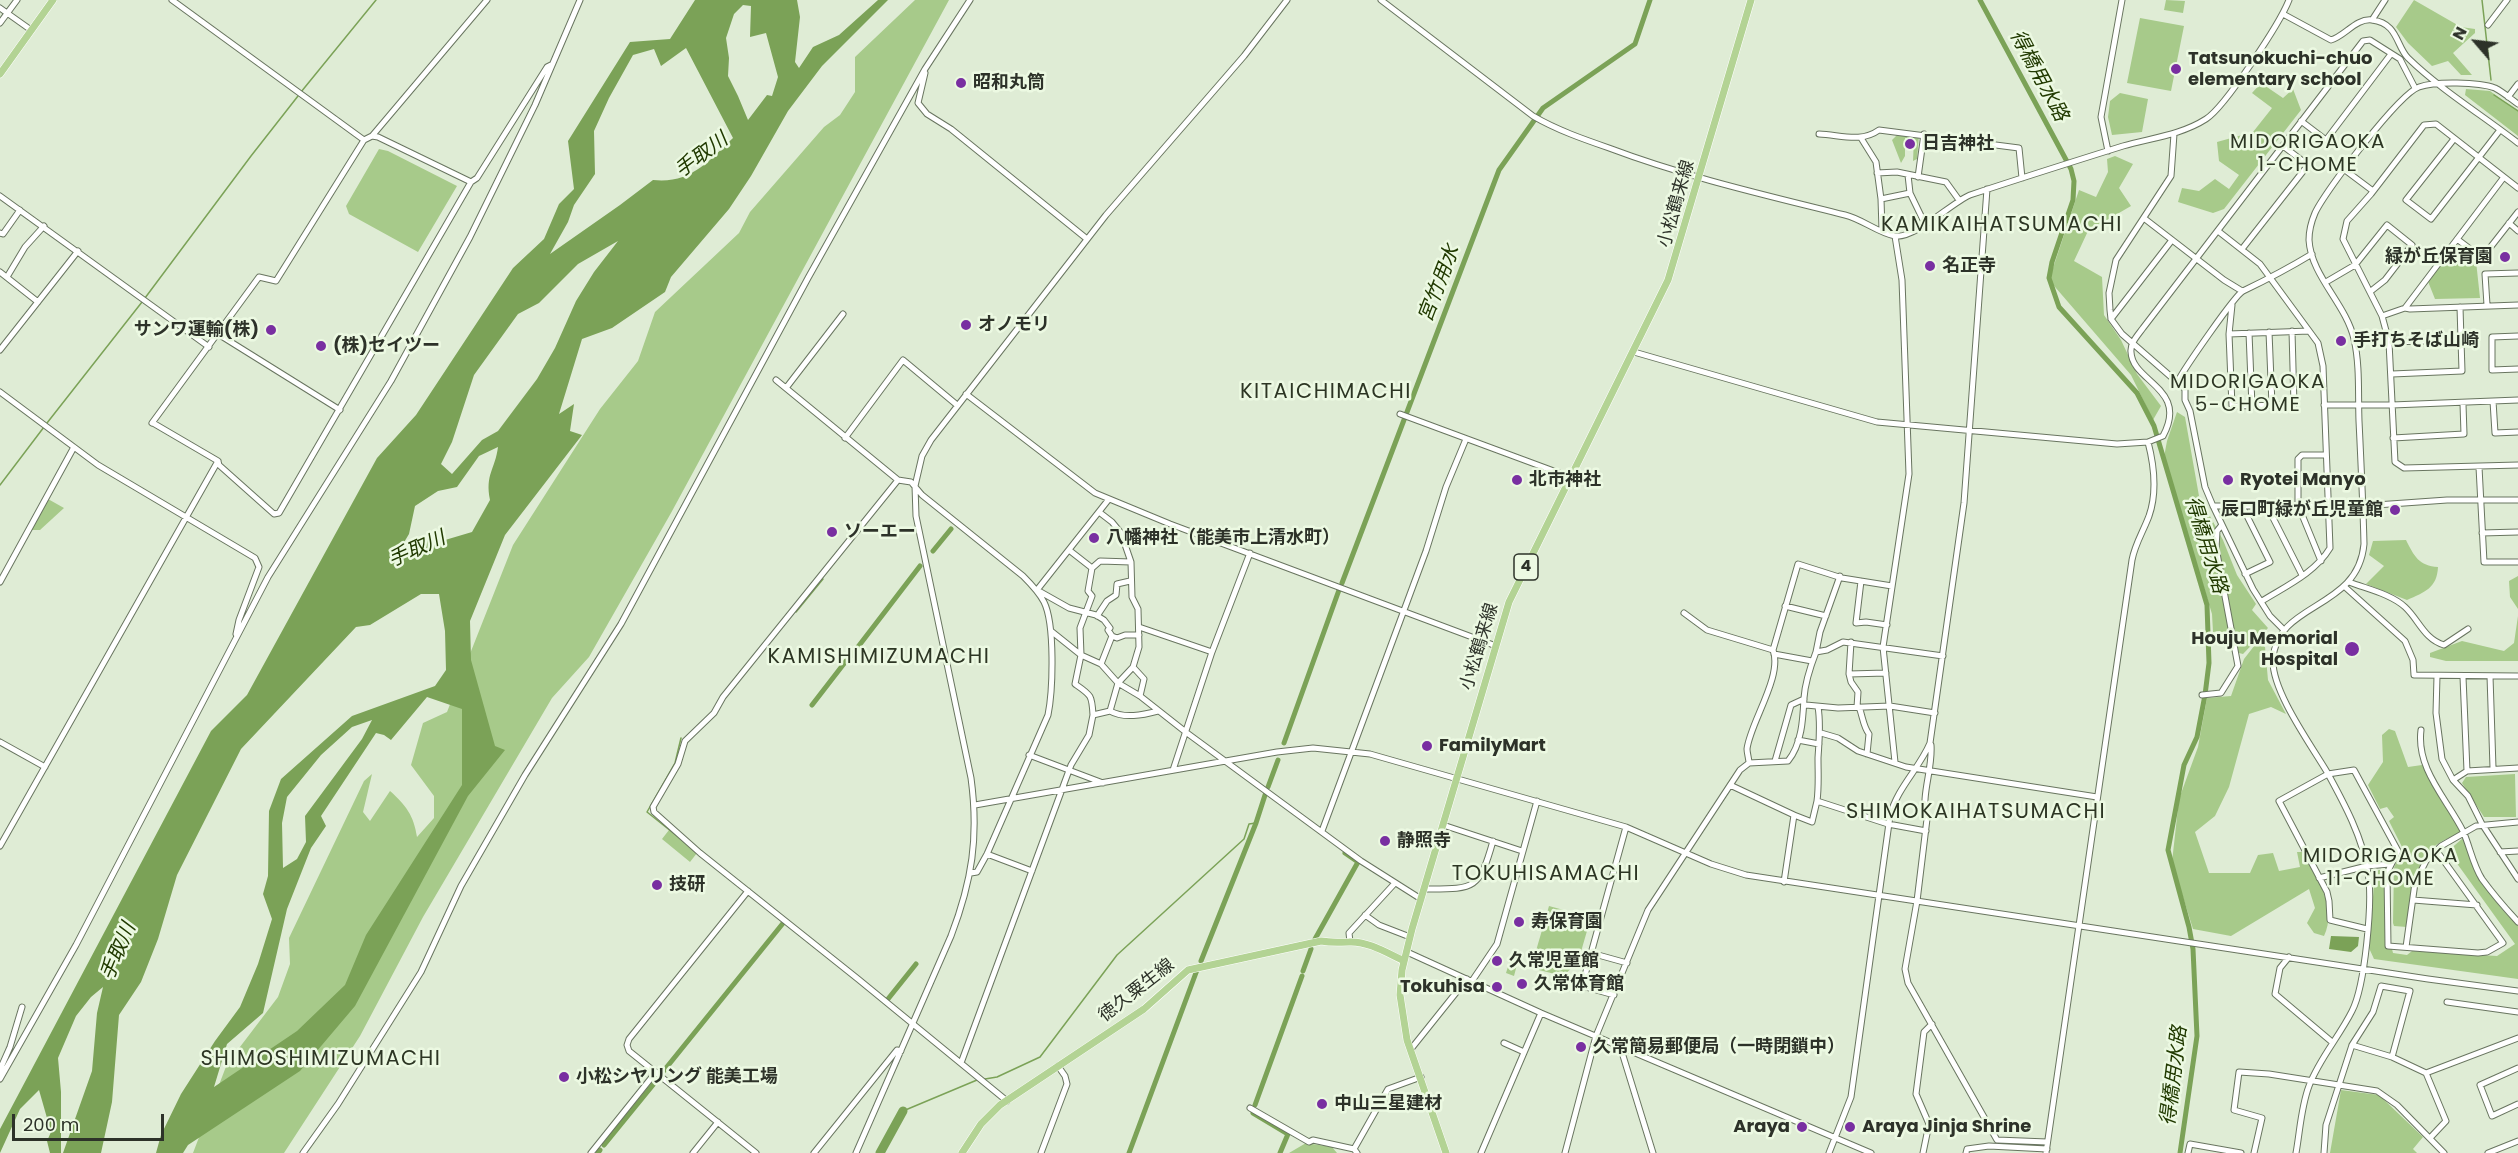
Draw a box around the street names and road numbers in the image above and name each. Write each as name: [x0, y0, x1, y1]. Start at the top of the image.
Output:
street label: 小松鶴来線: [1654, 158, 1700, 250]
road number: 4: [1514, 554, 1538, 580]
street label: 小松鶴来線: [1457, 601, 1503, 693]
street label: 徳久粟生線: [1095, 955, 1179, 1027]

